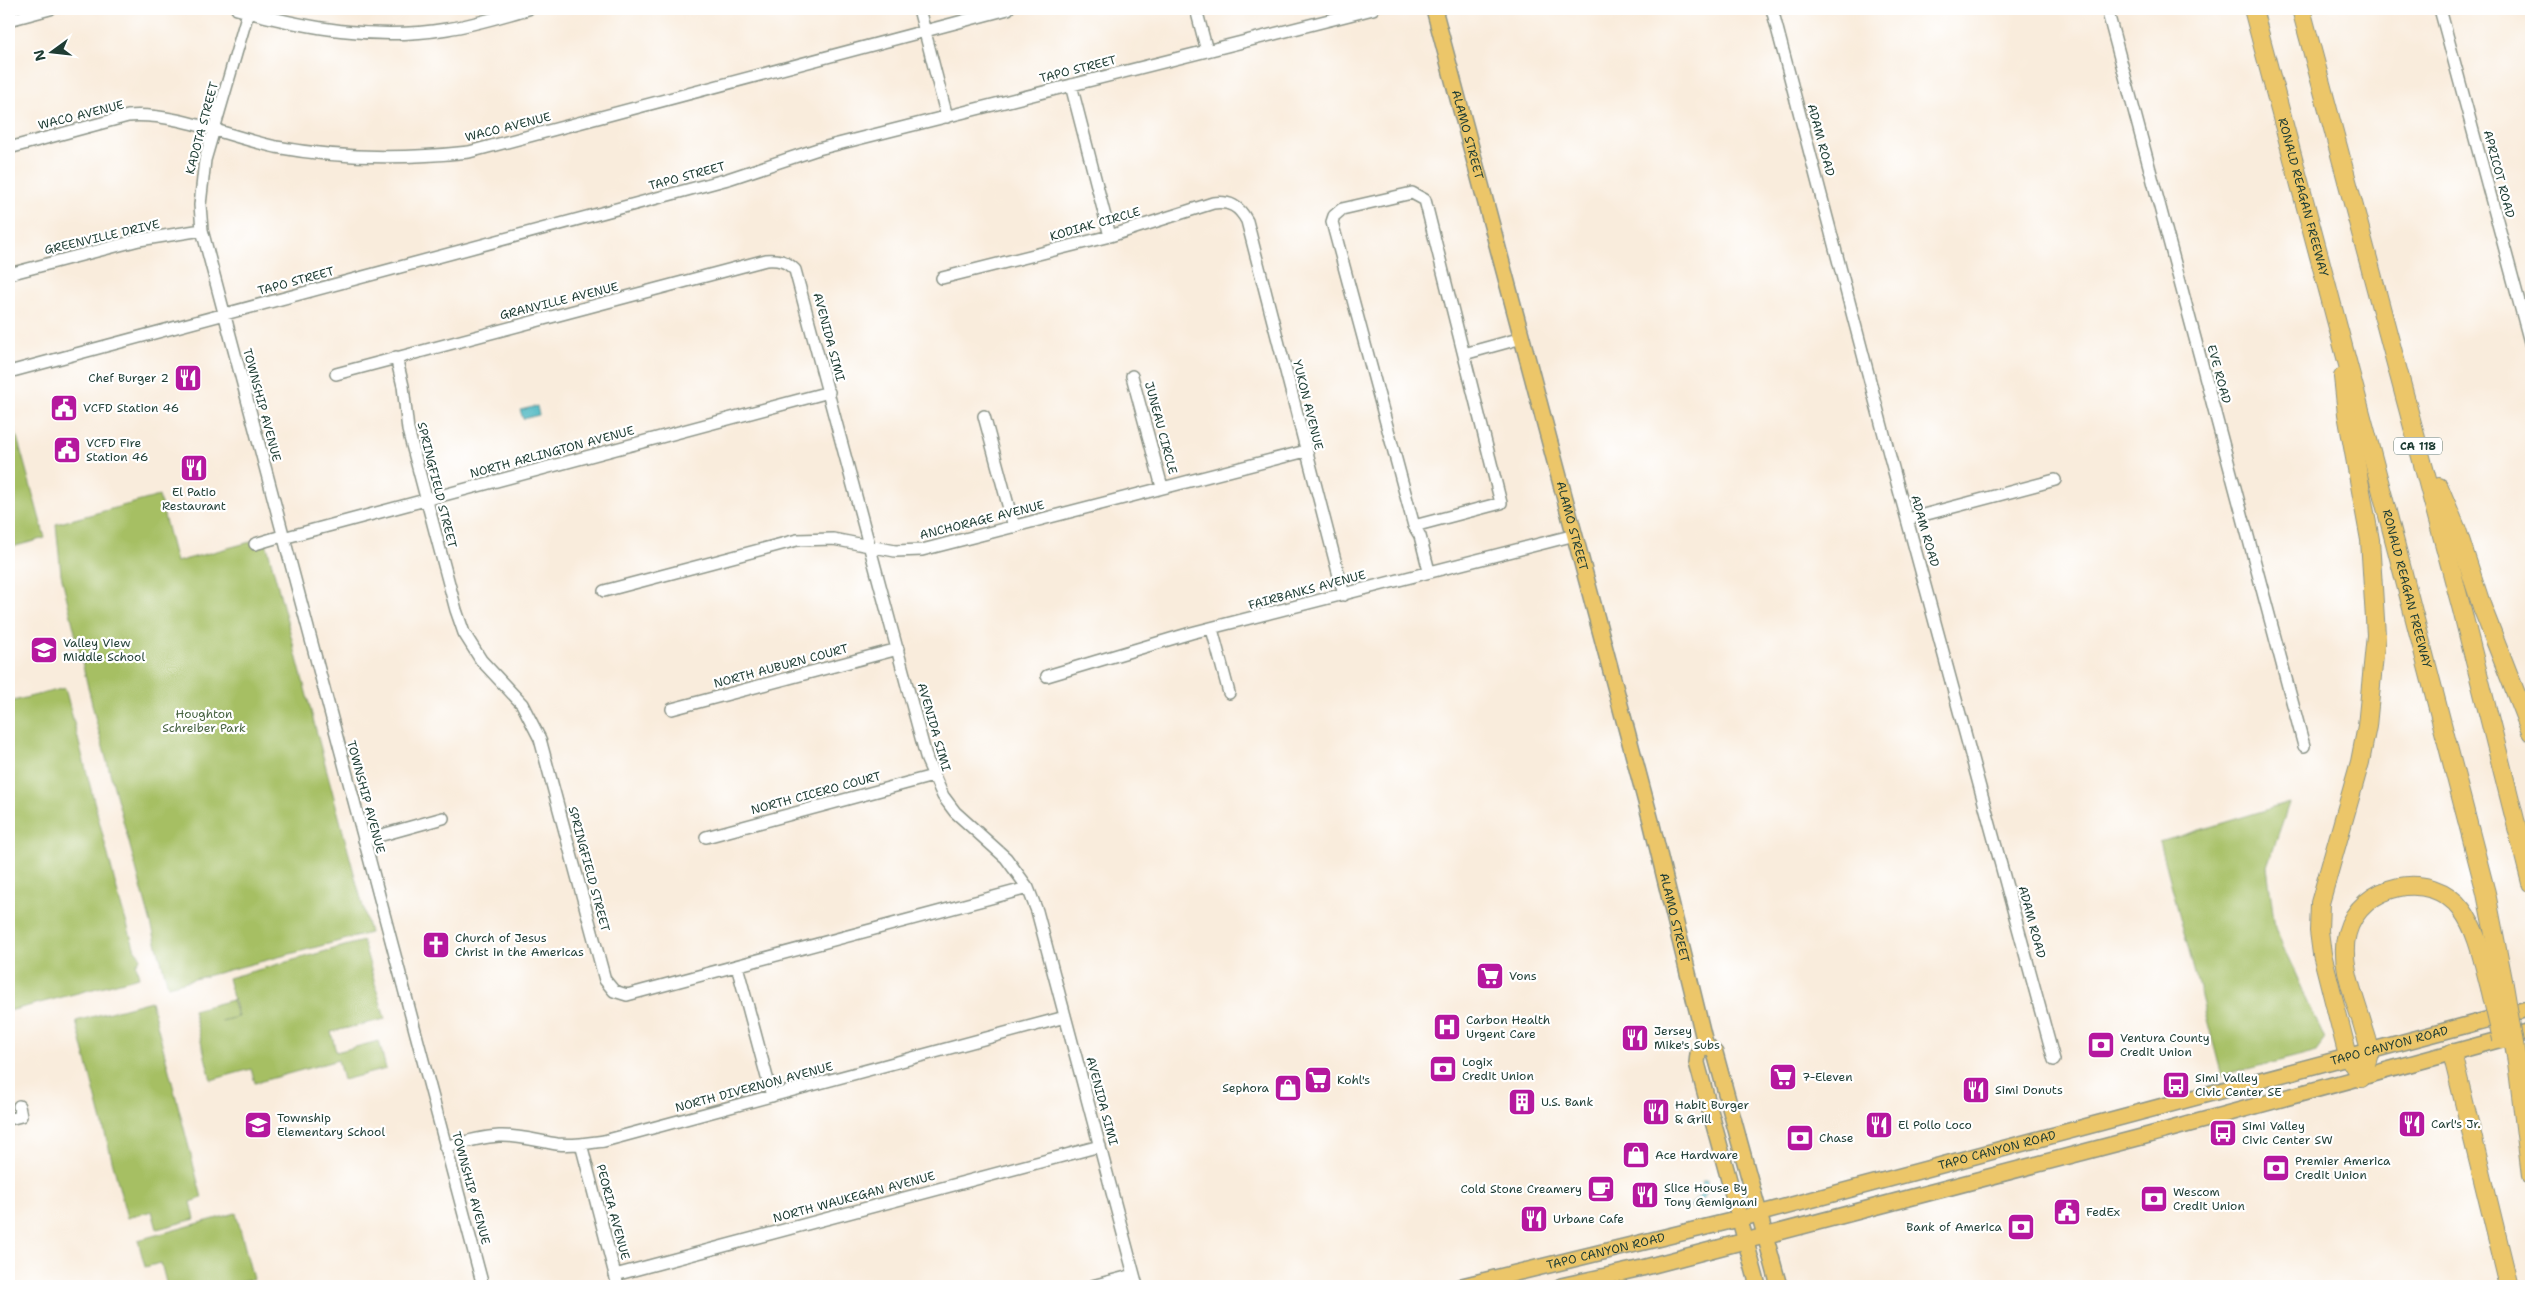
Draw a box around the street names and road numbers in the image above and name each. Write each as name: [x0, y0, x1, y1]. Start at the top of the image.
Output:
street label: TAPO STREET: [1038, 52, 1119, 86]
street label: KADOTA STREET: [182, 80, 222, 176]
street label: ALAMO STREET: [1448, 88, 1487, 182]
street label: WACO AVENUE: [36, 97, 126, 133]
street label: ADAM ROAD: [1804, 102, 1838, 178]
street label: WACO AVENUE: [463, 109, 553, 145]
street label: RONALD REAGAN FREEWAY: [2274, 116, 2332, 279]
street label: APRICOT ROAD: [2480, 128, 2518, 220]
street label: TAPO STREET: [647, 158, 728, 194]
street label: KODIAK CIRCLE: [1048, 203, 1142, 245]
street label: GREENVILLE DRIVE: [43, 216, 161, 258]
street label: TAPO STREET: [256, 263, 337, 299]
street label: GRANVILLE AVENUE: [498, 279, 620, 323]
street label: AVENIDA SIMI: [809, 291, 849, 384]
street label: EVE ROAD: [2203, 343, 2235, 405]
street label: TOWNSHIP AVENUE: [239, 347, 285, 463]
street label: YUKON AVENUE: [1289, 358, 1327, 452]
street label: JUNEAU CIRCLE: [1141, 380, 1181, 476]
street label: SPRINGFIELD STREET: [414, 420, 461, 550]
street label: NORTH ARLINGTON AVENUE: [468, 422, 636, 482]
road number: CA 118: [2394, 438, 2442, 454]
street label: ALAMO STREET: [1553, 479, 1592, 573]
street label: ADAM ROAD: [1907, 493, 1943, 569]
street label: ANCHORAGE AVENUE: [918, 497, 1046, 543]
street label: RONALD REAGAN FREEWAY: [2379, 508, 2436, 671]
street label: FAIRBANKS AVENUE: [1247, 567, 1367, 613]
street label: NORTH AUBURN COURT: [712, 640, 851, 692]
street label: AVENIDA SIMI: [914, 681, 954, 773]
street label: TOWNSHIP AVENUE: [343, 739, 389, 855]
street label: NORTH CICERO COURT: [749, 768, 883, 818]
street label: SPRINGFIELD STREET: [565, 805, 614, 934]
street label: ALAMO STREET: [1656, 871, 1693, 965]
street label: ADAM ROAD: [2015, 884, 2049, 960]
street label: TAPO CANYON ROAD: [2329, 1022, 2450, 1069]
street label: AVENIDA SIMI: [1082, 1055, 1122, 1148]
street label: NORTH DIVERNON AVENUE: [673, 1058, 835, 1116]
street label: TAPO CANYON ROAD: [1936, 1127, 2058, 1174]
street label: TOWNSHIP AVENUE: [448, 1130, 494, 1246]
street label: PEORIA AVENUE: [593, 1162, 633, 1262]
street label: NORTH WAUKEGAN AVENUE: [771, 1168, 937, 1226]
street label: TAPO CANYON ROAD: [1545, 1229, 1667, 1273]

